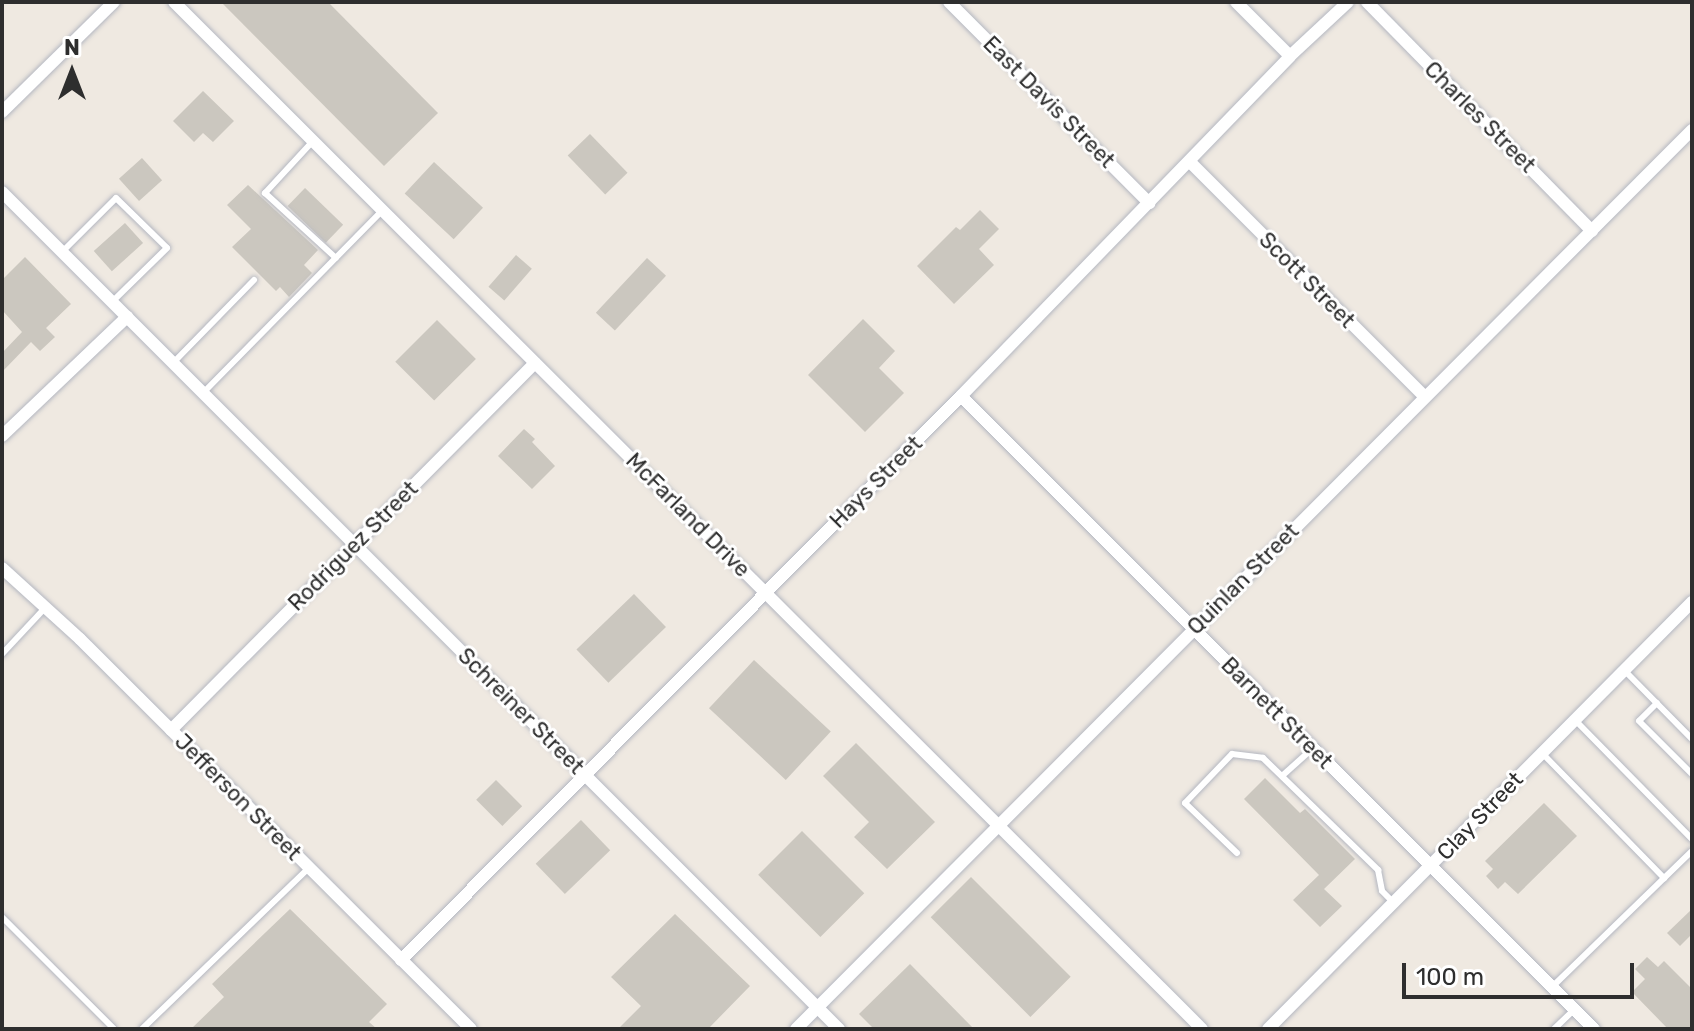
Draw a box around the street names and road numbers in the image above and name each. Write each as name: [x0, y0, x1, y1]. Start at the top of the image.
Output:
street label: East Davis Street: [978, 31, 1120, 173]
street label: Charles Street: [1419, 56, 1541, 178]
street label: Scott Street: [1254, 227, 1360, 333]
street label: Hays Street: [824, 430, 928, 534]
street label: McFarland Drive: [620, 447, 756, 583]
street label: Rodriguez Street: [283, 476, 423, 616]
street label: Quinlan Street: [1182, 518, 1304, 640]
street label: Schreiner Street: [452, 642, 590, 780]
street label: Barnett Street: [1216, 652, 1338, 774]
street label: Jefferson Street: [169, 728, 307, 866]
street label: Clay Street: [1431, 766, 1529, 866]

